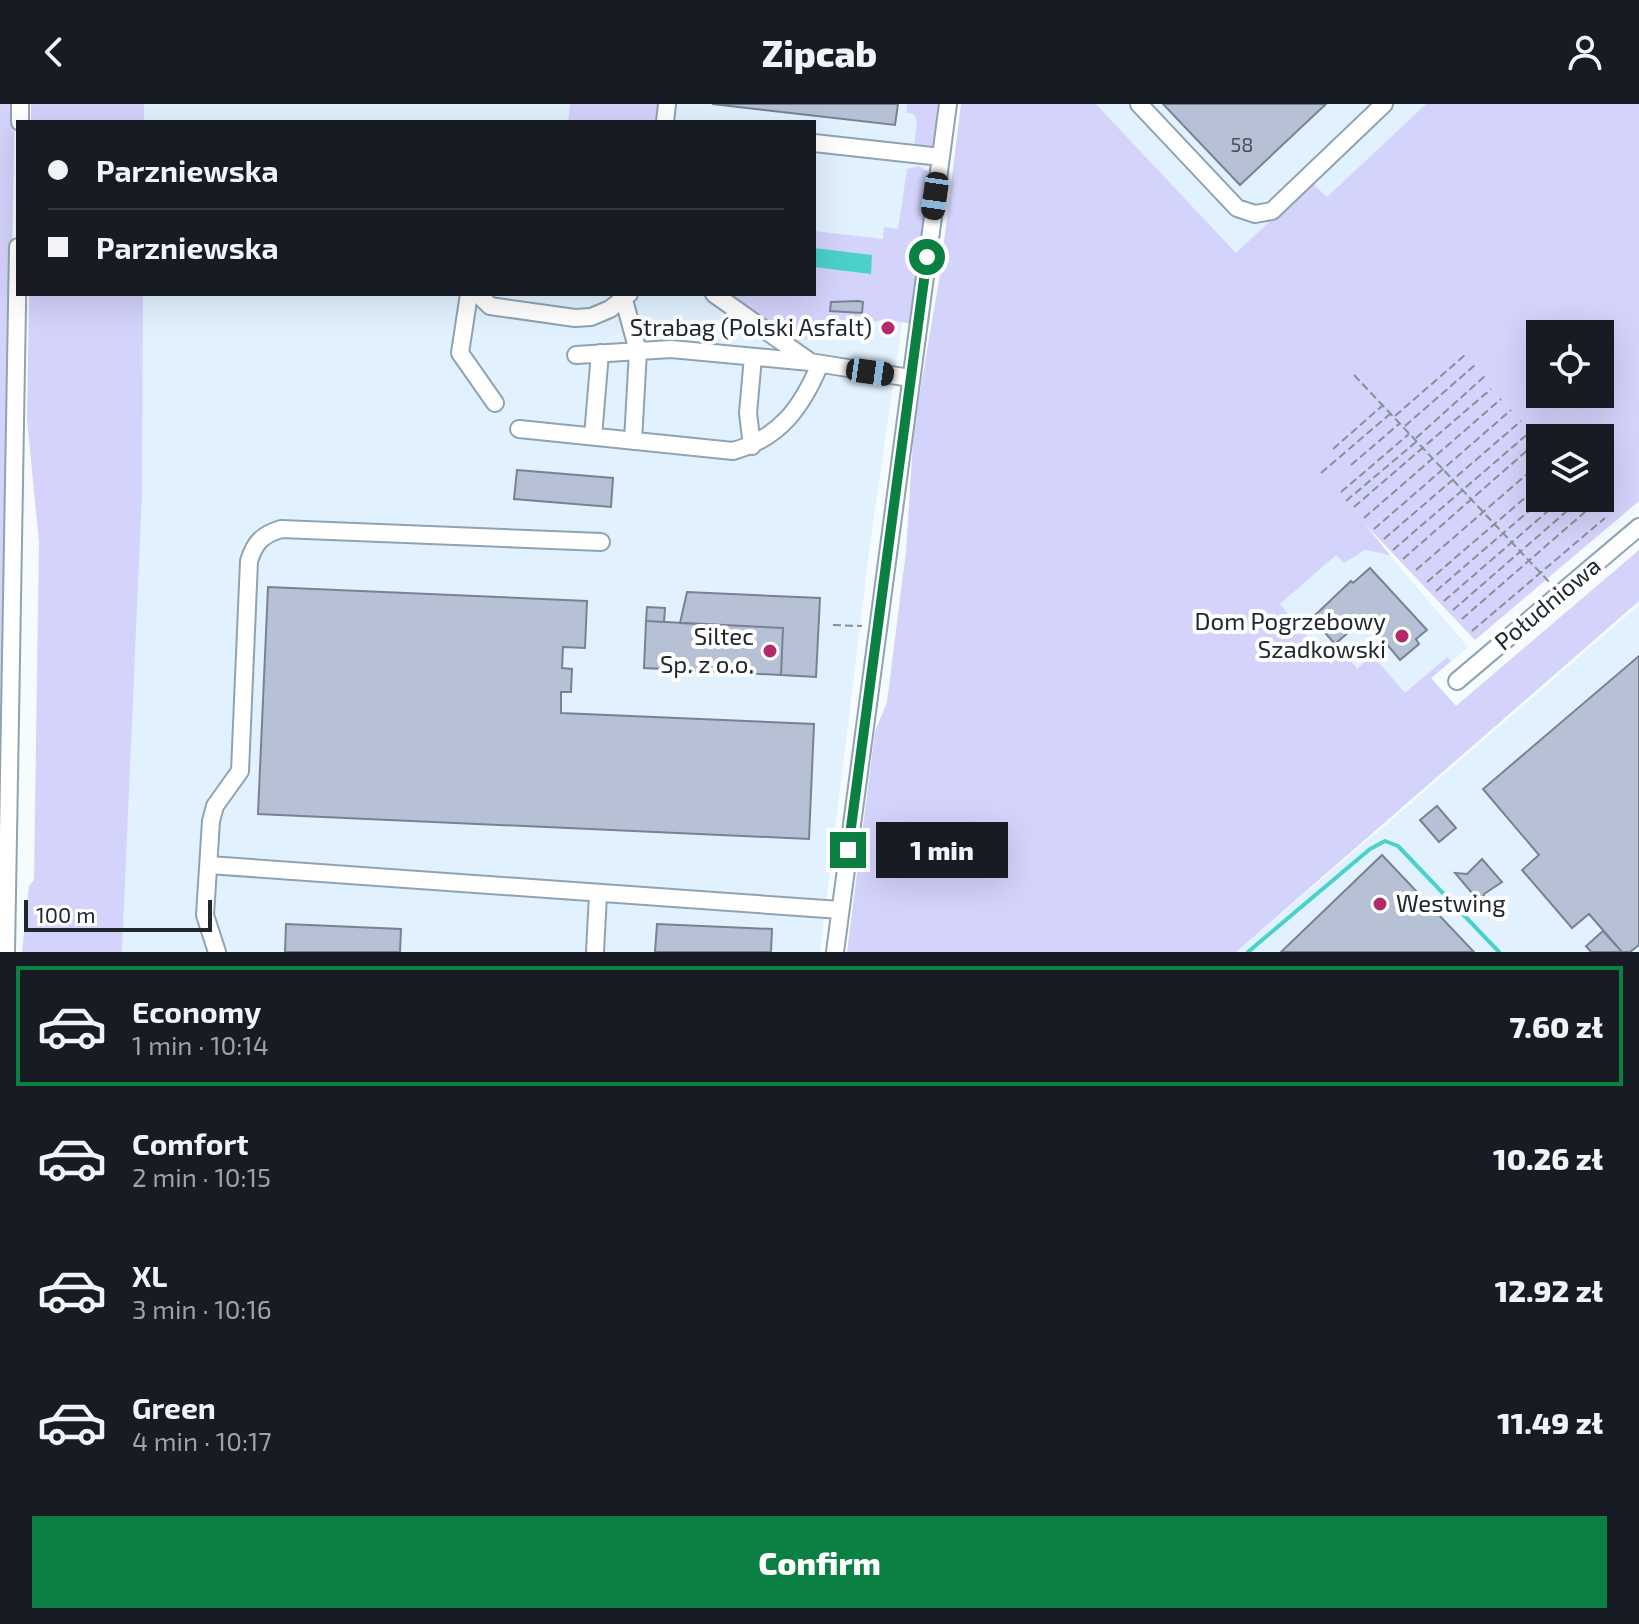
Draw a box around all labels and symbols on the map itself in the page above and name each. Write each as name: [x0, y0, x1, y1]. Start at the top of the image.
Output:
house number: 58: [1231, 132, 1253, 156]
car: [920, 171, 950, 221]
route start: [909, 239, 945, 275]
place label: Strabag (Polski Asfalt): [630, 312, 872, 341]
marker: Strabag (Polski Asfalt): [879, 319, 897, 337]
car: [845, 357, 895, 387]
street label: Południowa: [1488, 550, 1606, 656]
place label: Dom Pogrzebowy Szadkowski: [1195, 606, 1386, 663]
place label: Siltec Sp. z o.o.: [660, 621, 754, 678]
marker: Dom Pogrzebowy Szadkowski: [1393, 627, 1411, 645]
marker: Siltec Sp. z o.o.: [761, 642, 779, 660]
callout: 1 min: [876, 822, 1008, 878]
route end: [830, 832, 866, 868]
place label: Westwing: [1396, 888, 1506, 917]
marker: Westwing: [1371, 895, 1389, 913]
scale bar: [24, 896, 212, 932]

